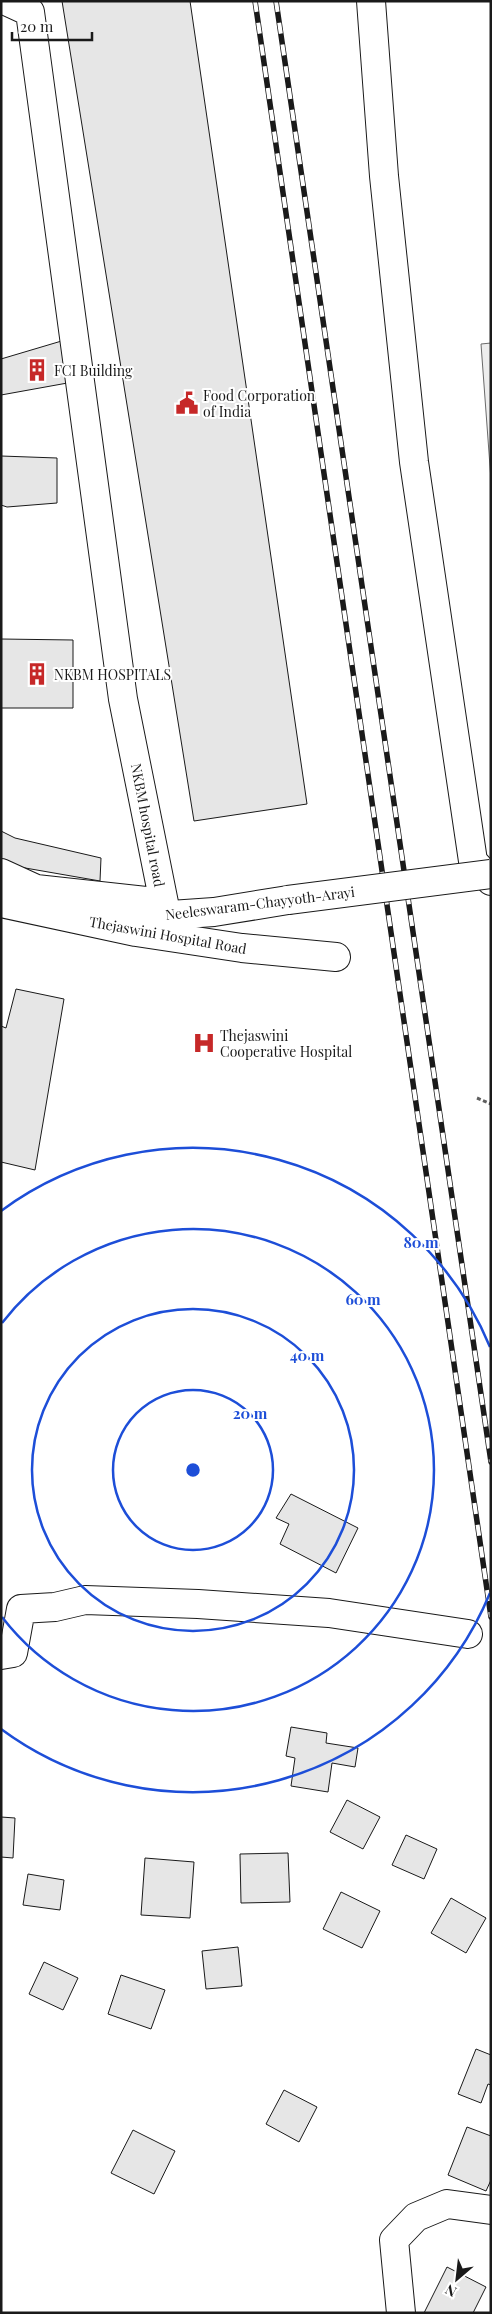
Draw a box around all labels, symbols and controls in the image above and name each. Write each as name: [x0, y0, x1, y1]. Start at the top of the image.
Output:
scale bar: [12, 10, 92, 42]
text: 20 m: [20, 16, 54, 36]
building icon: FCI Building: [24, 357, 50, 383]
place label: FCI Building: [54, 361, 133, 380]
place label: Food Corporation of India: [203, 386, 316, 421]
public building icon: Food Corporation of India: [174, 390, 200, 416]
building icon: NKBM HOSPITALS: [24, 661, 50, 687]
place label: NKBM HOSPITALS: [54, 665, 171, 684]
street label: NKBM hospital road: [127, 762, 169, 888]
street label: Neeleswaram-Chayyoth-Arayi: [164, 882, 356, 924]
street label: Thejaswini Hospital Road: [88, 912, 248, 958]
place label: Thejaswini Cooperative Hospital: [220, 1026, 352, 1061]
hospital icon: Thejaswini Cooperative Hospital: [191, 1030, 217, 1056]
text: 80 m: [403, 1232, 439, 1252]
text: 60 m: [345, 1289, 381, 1309]
text: 40 m: [290, 1345, 325, 1365]
text: 20 m: [233, 1403, 268, 1423]
centre of rings: [184, 1461, 202, 1479]
north arrow: [432, 2254, 482, 2304]
text: N: [442, 2280, 460, 2302]

